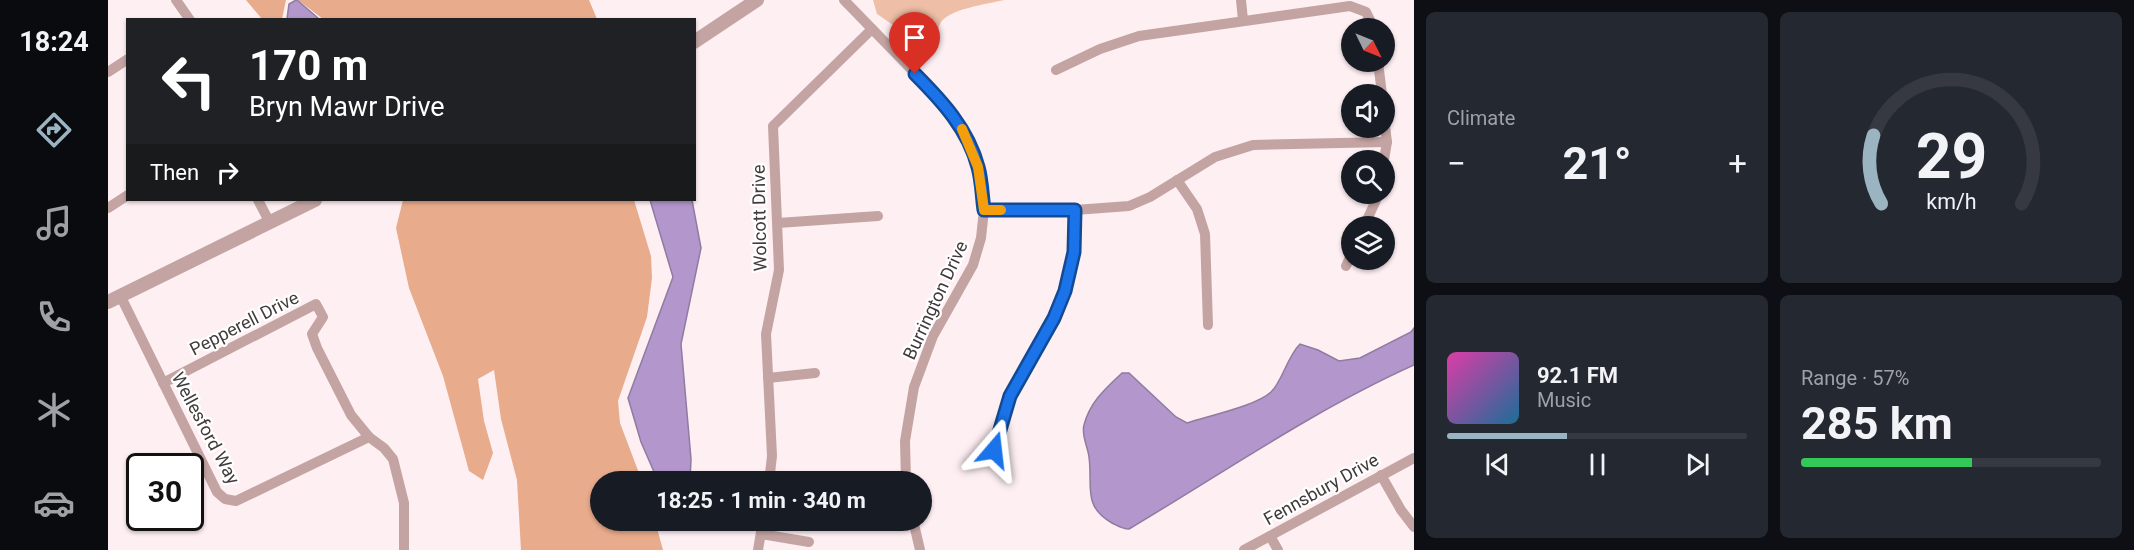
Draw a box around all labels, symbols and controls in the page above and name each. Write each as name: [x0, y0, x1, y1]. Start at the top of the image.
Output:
pin: [889, 12, 940, 74]
north arrow: [1341, 18, 1395, 72]
map controls: [1341, 18, 1395, 270]
icon: arrive: [898, 21, 931, 54]
text: 18:24: [19, 26, 89, 58]
text: 170 m: [249, 41, 368, 90]
icon: left: [150, 42, 228, 120]
button: sound: [1341, 84, 1395, 138]
text: Bryn Mawr Drive: [249, 91, 445, 123]
text: Climate: [1447, 106, 1515, 130]
icon: directions: [33, 109, 75, 151]
text: 29: [1915, 120, 1987, 193]
text: 21°: [1562, 137, 1632, 190]
text: −: [1447, 144, 1466, 183]
text: +: [1728, 144, 1747, 183]
button: search: [1341, 150, 1395, 204]
icon: right: [211, 156, 244, 189]
text: Then: [150, 160, 199, 185]
street label: Wolcott Drive: [748, 164, 770, 272]
text: km/h: [1926, 190, 1976, 215]
icon: music: [33, 202, 75, 244]
button: layers: [1341, 216, 1395, 270]
street label: Burrington Drive: [898, 237, 972, 363]
street label: Pepperell Drive: [186, 286, 302, 360]
icon: phone: [33, 296, 75, 338]
text: 92.1 FM: [1537, 363, 1618, 388]
text: Range · 57%: [1801, 366, 1909, 390]
street label: Wellesford Way: [168, 368, 245, 488]
text: Music: [1537, 388, 1591, 412]
icon: climate: [33, 389, 75, 431]
text: 285 km: [1801, 397, 1953, 450]
position arrow: [962, 418, 1026, 482]
icon: previous: [1481, 448, 1514, 481]
icon: pause: [1581, 448, 1614, 481]
icon: next: [1681, 448, 1714, 481]
street label: Fennsbury Drive: [1260, 449, 1382, 529]
speed limit sign: 30: [126, 453, 204, 531]
icon: car: [33, 482, 75, 524]
text: 18:25 · 1 min · 340 m: [656, 488, 866, 513]

